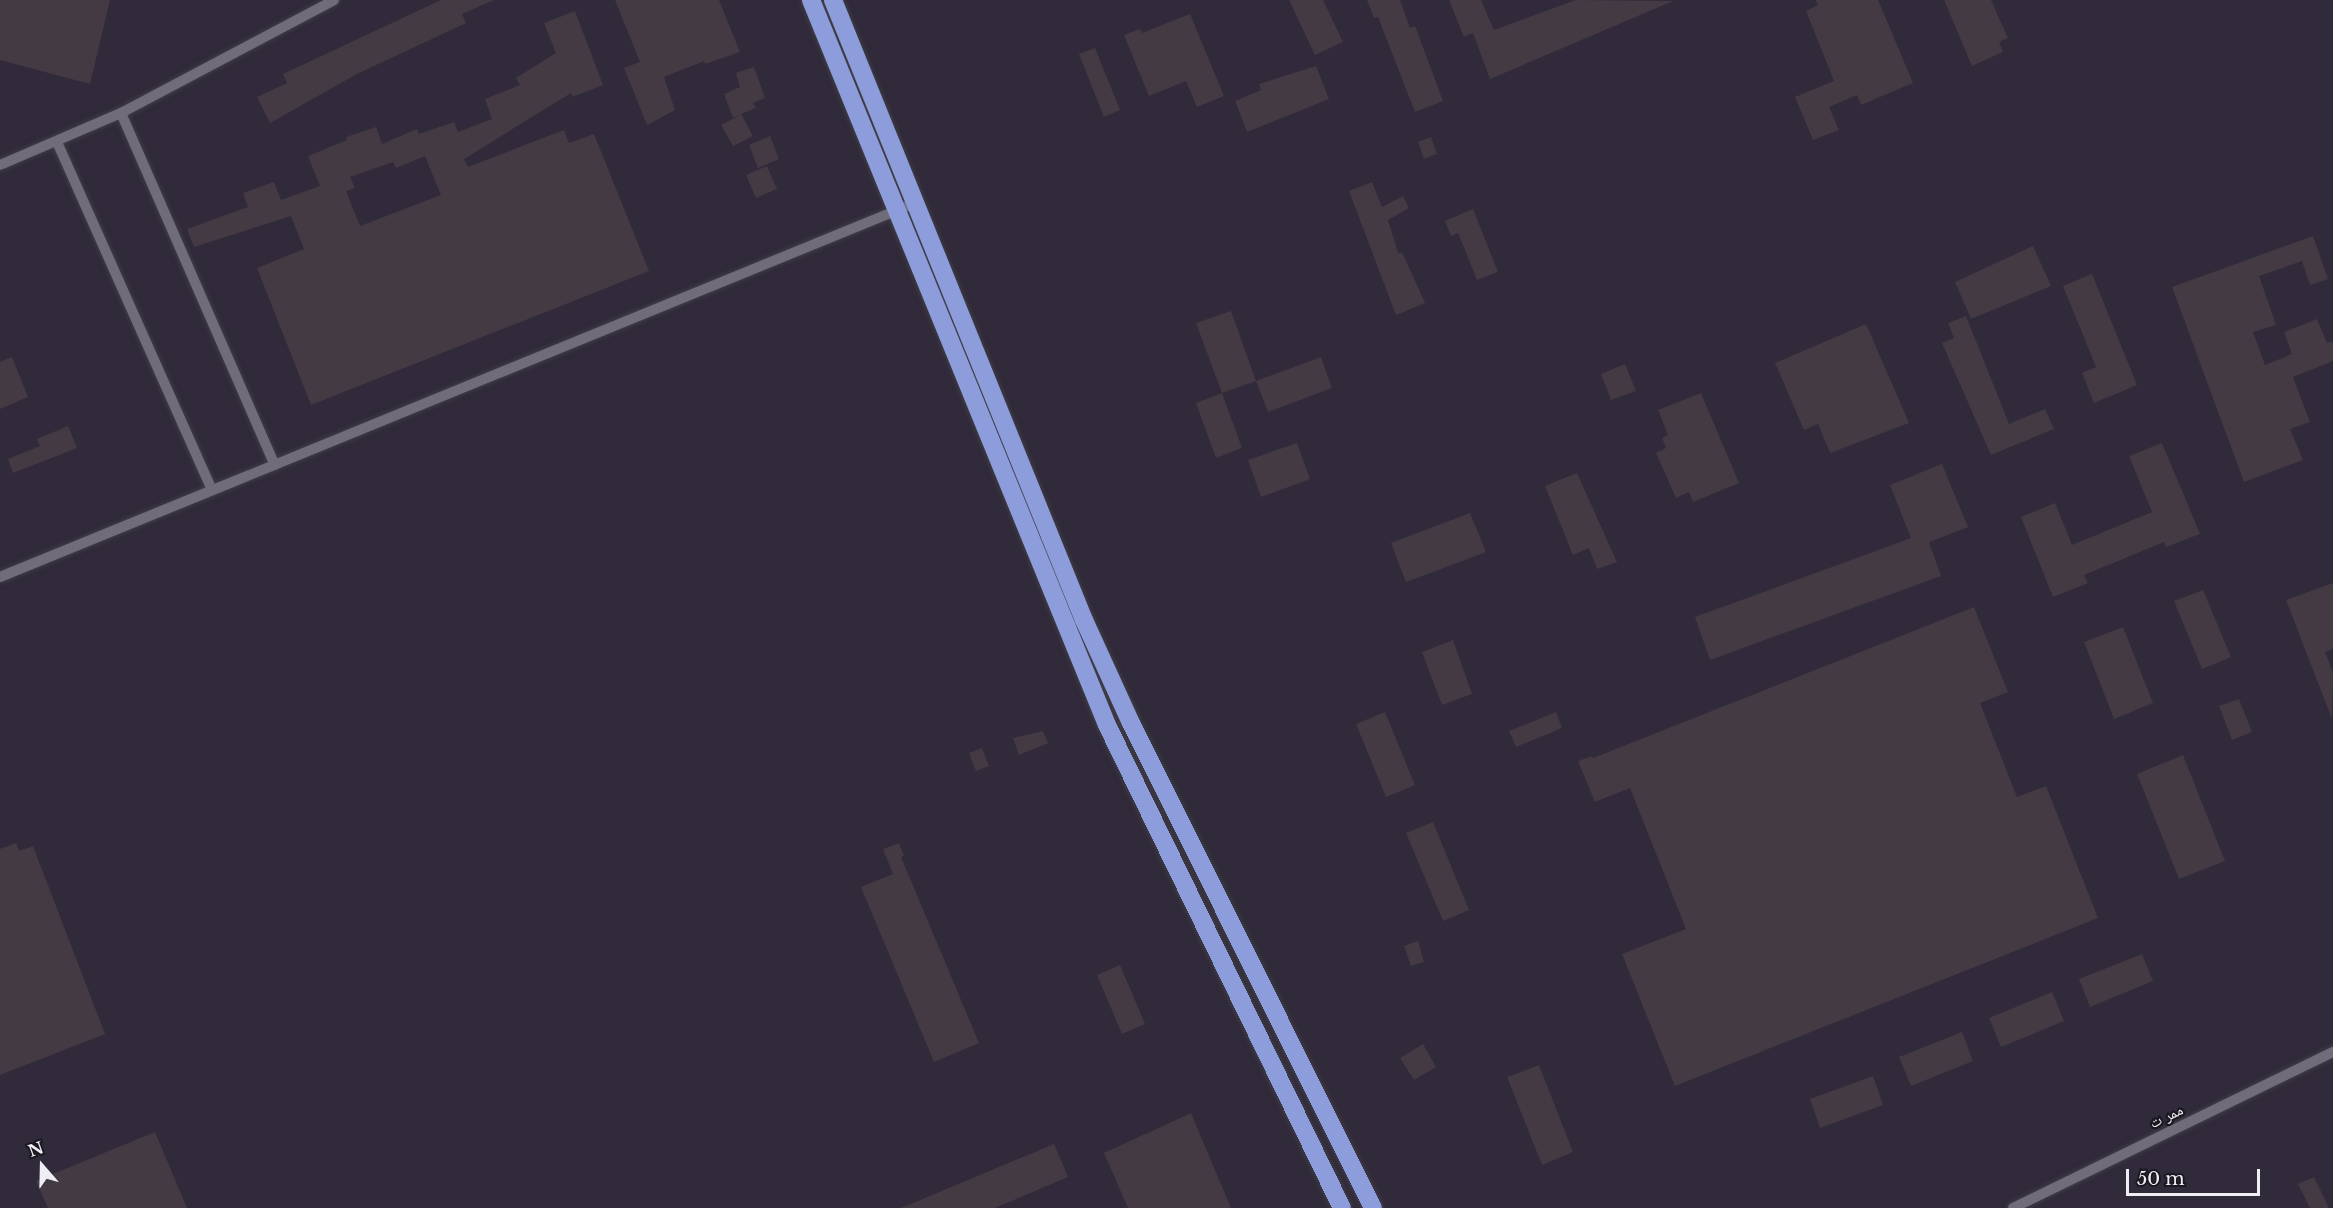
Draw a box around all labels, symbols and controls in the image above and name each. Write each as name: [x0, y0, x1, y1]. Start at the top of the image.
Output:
street label: ممر ت: [2146, 1100, 2186, 1132]
north arrow: [12, 1136, 72, 1196]
text: N: [25, 1137, 46, 1161]
scale bar: [2129, 1157, 2262, 1195]
text: 50 m: [2137, 1168, 2185, 1190]

